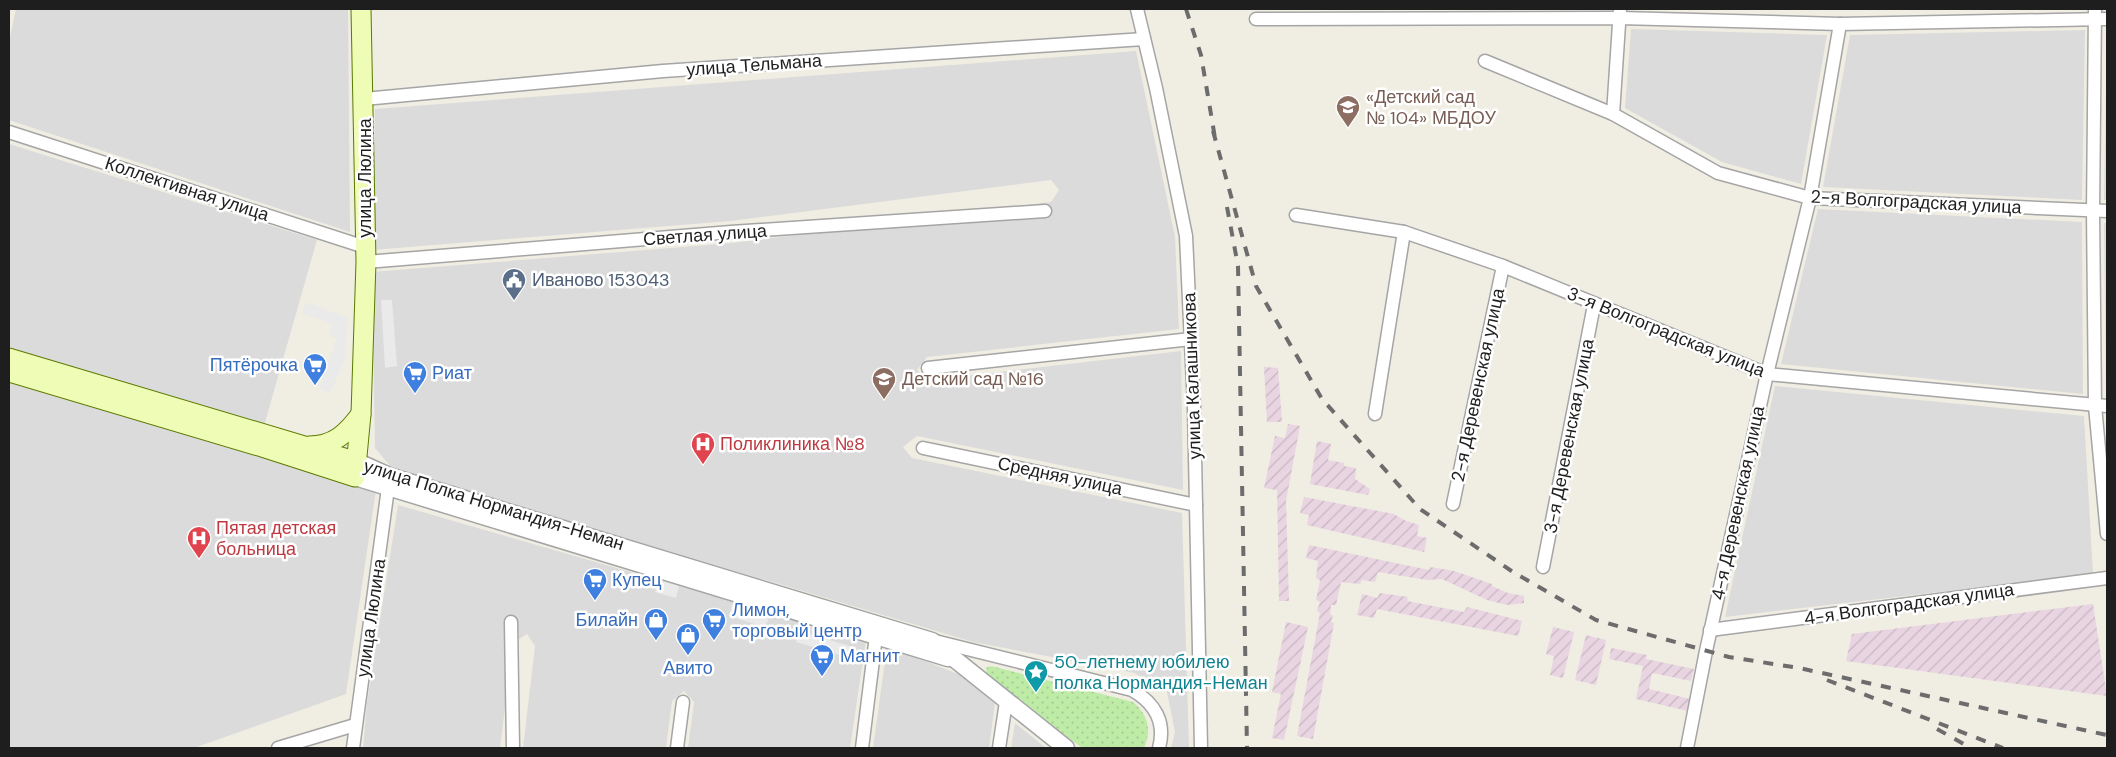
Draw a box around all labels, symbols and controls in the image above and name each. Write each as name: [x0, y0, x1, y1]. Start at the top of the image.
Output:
street label: улица Тельмана: [685, 48, 824, 82]
place label: «Детский сад № 104» МБДОУ: [1366, 85, 1496, 130]
school or university icon: «Детский сад № 104» МБДОУ: [1335, 94, 1361, 128]
street label: улица Люлина: [353, 117, 377, 238]
street label: Коллективная улица: [102, 151, 273, 227]
street label: 2-я Волгоградская улица: [1810, 184, 2023, 220]
street label: Светлая улица: [642, 219, 769, 251]
public building icon: Иваново 153043: [501, 267, 527, 301]
place label: Иваново 153043: [532, 268, 670, 292]
street label: 3-я Волгоградская улица: [1563, 281, 1770, 383]
street label: 2-я Деревенская улица: [1446, 285, 1510, 484]
street label: улица Калашникова: [1177, 291, 1207, 460]
street label: 3-я Деревенская улица: [1538, 336, 1600, 535]
supermarket icon: Пятёрочка: [302, 352, 328, 386]
place label: Пятёрочка: [210, 353, 299, 377]
supermarket icon: Риат: [402, 360, 428, 394]
place label: Риат: [432, 361, 472, 385]
school or university icon: Детский сад №16: [871, 366, 897, 400]
place label: Детский сад №16: [902, 367, 1044, 391]
street label: 4-я Деревенская улица: [1706, 403, 1771, 602]
hospital icon: Поликлиника №8: [690, 431, 716, 465]
place label: Поликлиника №8: [720, 432, 865, 456]
street label: Средняя улица: [995, 451, 1125, 501]
street label: улица Полка Нормандия-Неман: [361, 454, 627, 556]
place label: Пятая детская больница: [216, 516, 336, 561]
hospital icon: Пятая детская больница: [186, 525, 212, 559]
street label: улица Люлина: [351, 556, 391, 679]
supermarket icon: Купец: [582, 567, 608, 601]
place label: Купец: [612, 568, 662, 592]
street label: 4-я Волгоградская улица: [1802, 577, 2017, 631]
place label: Лимон, торговый центр: [732, 598, 862, 643]
shop icon: Билайн: [643, 607, 669, 641]
supermarket icon: Лимон, торговый центр: [701, 607, 727, 641]
place label: Билайн: [576, 608, 638, 632]
shop icon: Авито: [675, 622, 701, 656]
supermarket icon: Магнит: [809, 643, 835, 677]
place label: Магнит: [840, 644, 900, 668]
place label: 50-летнему юбилею полка Нормандия-Неман: [1054, 650, 1268, 695]
place label: Авито: [663, 656, 713, 680]
place icon: 50-летнему юбилею полка Нормандия-Неман: [1023, 659, 1049, 693]

